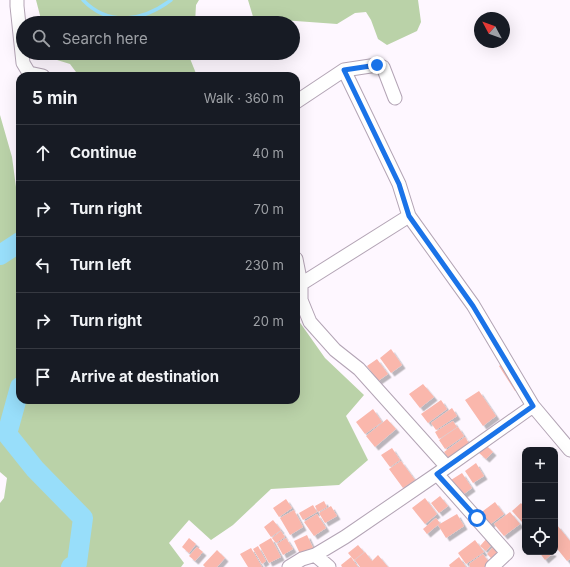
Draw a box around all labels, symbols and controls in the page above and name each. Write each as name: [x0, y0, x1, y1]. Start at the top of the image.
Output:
north arrow: [474, 12, 510, 48]
search box: [16, 16, 300, 60]
icon: search: [30, 27, 52, 49]
text: Search here: [62, 29, 148, 48]
route end: [368, 56, 386, 74]
text: 5 min: [32, 88, 78, 108]
text: Walk · 360 m: [204, 90, 284, 106]
icon: ahead: [32, 142, 54, 164]
text: Continue: [70, 143, 137, 162]
text: 40 m: [252, 145, 284, 161]
icon: right: [32, 198, 54, 220]
text: Turn right: [70, 199, 142, 218]
text: 70 m: [254, 201, 284, 217]
icon: left: [32, 254, 54, 276]
text: Turn left: [70, 255, 131, 274]
text: 230 m: [245, 257, 284, 273]
icon: right: [32, 310, 54, 332]
text: Turn right: [70, 311, 142, 330]
text: 20 m: [253, 313, 284, 329]
icon: arrive: [32, 366, 54, 388]
text: Arrive at destination: [70, 367, 219, 386]
map controls: [522, 447, 558, 555]
button: +: [522, 447, 558, 483]
button: −: [522, 483, 558, 519]
route start: [468, 509, 486, 527]
button: locate: [522, 519, 558, 555]

